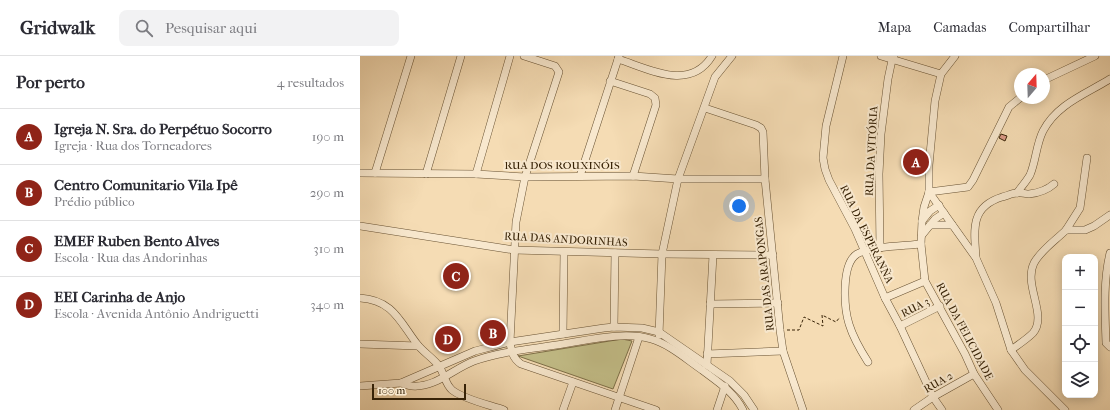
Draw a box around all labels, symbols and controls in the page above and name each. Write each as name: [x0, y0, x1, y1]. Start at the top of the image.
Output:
search box: [119, 10, 399, 46]
text: Gridwalk: [20, 17, 95, 39]
icon: search: [133, 17, 155, 39]
text: Pesquisar aqui: [165, 19, 257, 37]
text: Mapa: [878, 19, 911, 36]
text: Camadas: [933, 19, 987, 36]
text: Compartilhar: [1009, 19, 1090, 36]
north arrow: [1014, 68, 1050, 104]
text: Por perto: [16, 72, 85, 92]
text: 4 resultados: [277, 75, 344, 90]
street label: RUA DA VITÓRIA: [863, 105, 880, 196]
text: Igreja N. Sra. do Perpétuo Socorro: [54, 120, 272, 138]
text: A: [25, 129, 33, 144]
text: 190 m: [312, 129, 344, 144]
text: Igreja · Rua dos Torneadores: [54, 138, 212, 153]
pin: A: [903, 147, 929, 177]
street label: RUA DOS ROUXINÓIS: [504, 159, 620, 172]
text: Centro Comunitario Vila Ipê: [54, 176, 238, 194]
street label: RUA DA ESPERANÑA: [837, 183, 896, 286]
text: B: [25, 185, 33, 200]
text: 290 m: [310, 185, 344, 200]
text: Prédio público: [54, 194, 135, 209]
your location: [729, 196, 749, 216]
street label: RUA DAS ARAPONGAS: [752, 216, 777, 332]
street label: RUA DAS ANDORINHAS: [504, 230, 628, 249]
text: EMEF Ruben Bento Alves: [54, 232, 219, 250]
text: C: [25, 241, 33, 256]
text: 310 m: [313, 241, 344, 256]
text: Escola · Rua das Andorinhas: [54, 250, 207, 265]
map controls: [1062, 254, 1098, 398]
button: +: [1062, 254, 1098, 290]
pin: C: [443, 261, 469, 291]
street label: RUA DA FELICIDADE: [933, 280, 996, 382]
text: EEI Carinha de Anjo: [54, 288, 185, 306]
button: −: [1062, 290, 1098, 326]
street label: RUA 3: [899, 295, 932, 320]
text: D: [24, 297, 34, 312]
text: 340 m: [310, 297, 344, 312]
text: Escola · Avenida Antônio Andriguetti: [54, 306, 259, 321]
pin: B: [480, 318, 506, 348]
pin: D: [435, 324, 461, 354]
button: locate: [1062, 326, 1098, 362]
button: layers: [1062, 362, 1098, 398]
street label: RUA 2: [921, 369, 955, 396]
scale bar: [372, 382, 466, 401]
text: 100 m: [378, 384, 406, 397]

